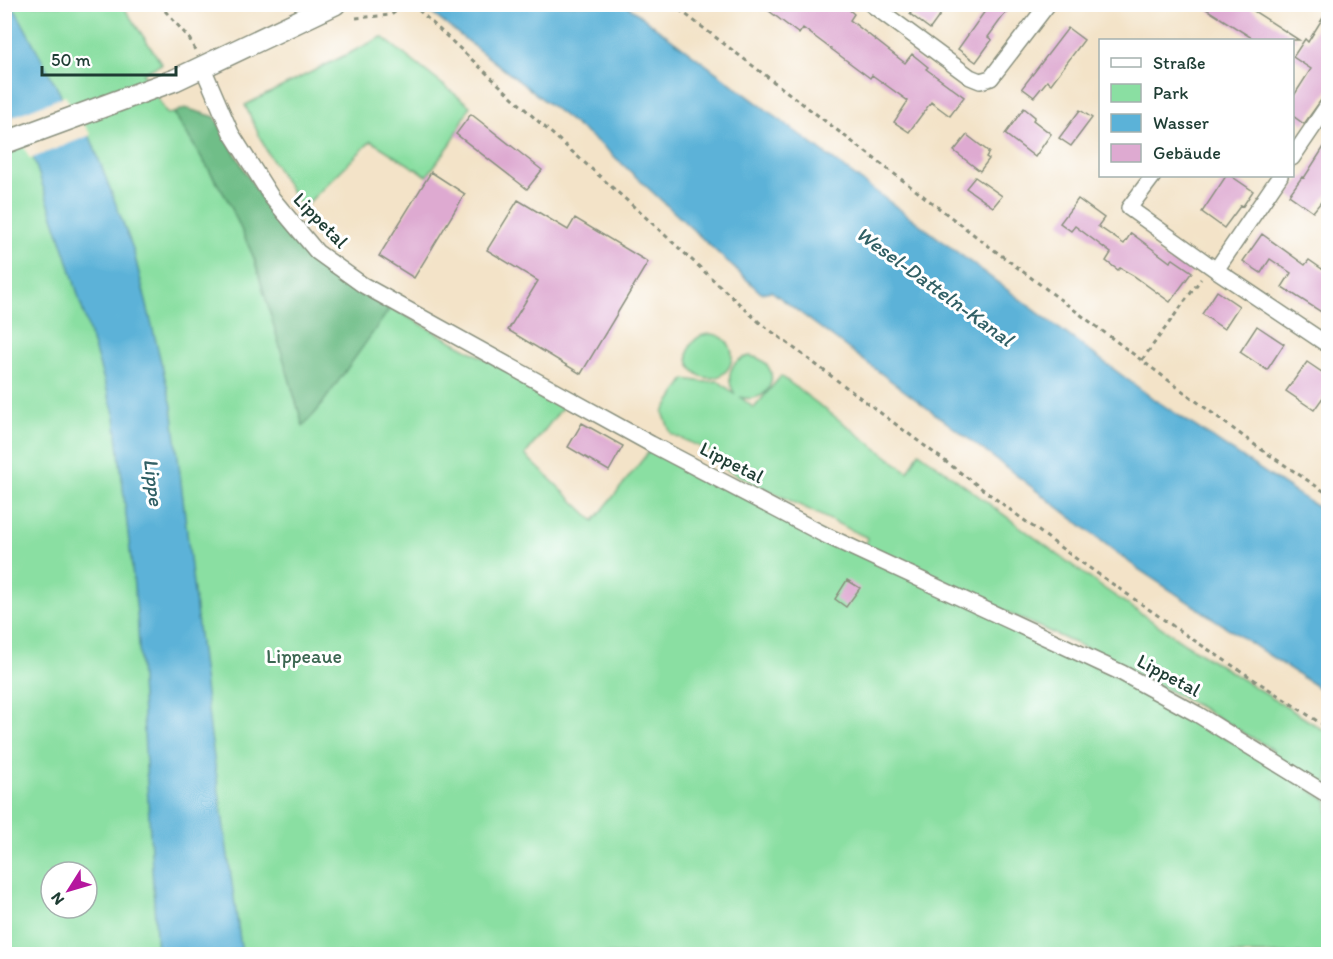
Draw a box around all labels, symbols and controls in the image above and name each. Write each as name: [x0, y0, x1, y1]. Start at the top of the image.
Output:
scale bar: [42, 39, 176, 77]
legend: [1099, 39, 1294, 177]
text: 50 m: [51, 49, 91, 71]
text: Straße: [1153, 52, 1206, 74]
text: Park: [1153, 82, 1188, 104]
text: Wasser: [1153, 112, 1210, 134]
text: Gebäude: [1153, 142, 1221, 164]
street label: Lippetal: [288, 187, 354, 253]
water label: Wesel-Datteln-Kanal: [852, 221, 1020, 353]
street label: Lippetal: [696, 436, 768, 488]
water label: Lippe: [139, 457, 169, 508]
park label: Lippeaue: [266, 644, 342, 668]
street label: Lippetal: [1133, 648, 1205, 702]
north arrow: [39, 860, 99, 920]
text: N: [47, 889, 68, 909]

